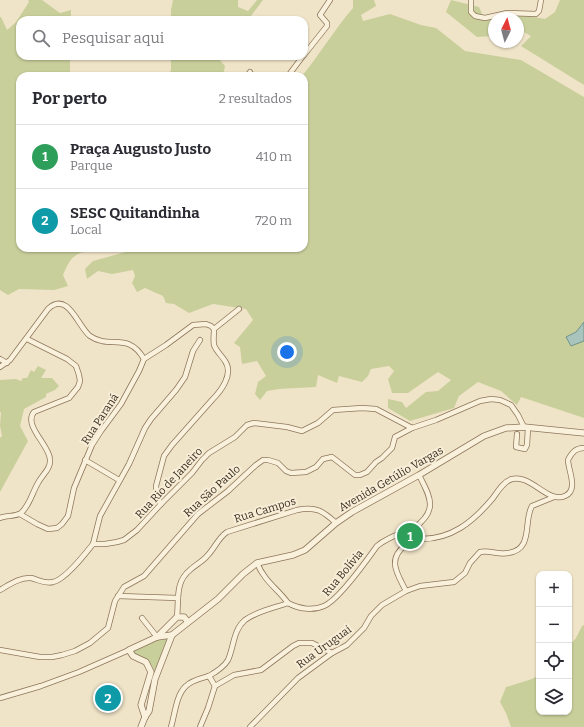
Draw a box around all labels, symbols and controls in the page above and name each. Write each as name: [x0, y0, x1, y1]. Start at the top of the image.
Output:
north arrow: [488, 12, 524, 48]
search box: [16, 16, 308, 60]
icon: search: [30, 27, 52, 49]
text: Pesquisar aqui: [62, 29, 164, 47]
text: Por perto: [32, 88, 107, 109]
text: 2 resultados: [219, 91, 292, 106]
text: Praça Augusto Justo: [70, 140, 211, 158]
text: 1: [42, 149, 48, 164]
text: 410 m: [256, 149, 292, 164]
text: Parque: [70, 158, 113, 173]
text: SESC Quitandinha: [70, 204, 200, 222]
text: 2: [41, 213, 49, 228]
text: 720 m: [255, 213, 292, 228]
text: Local: [70, 222, 102, 237]
your location: [277, 342, 297, 362]
street label: Rua Paraná: [79, 391, 121, 447]
street label: Avenida Getúlio Vargas: [337, 444, 445, 514]
street label: Rua Rio de Janeiro: [133, 445, 205, 521]
street label: Rua São Paulo: [181, 462, 243, 520]
street label: Rua Campos: [233, 494, 297, 526]
pin: 1: [397, 521, 423, 551]
street label: Rua Bolívia: [320, 547, 366, 599]
map controls: [536, 571, 572, 715]
button: +: [536, 571, 572, 607]
button: −: [536, 607, 572, 643]
street label: Rua Uruguai: [294, 622, 354, 671]
button: locate: [536, 643, 572, 679]
button: layers: [536, 679, 572, 715]
pin: 2: [95, 683, 121, 713]

